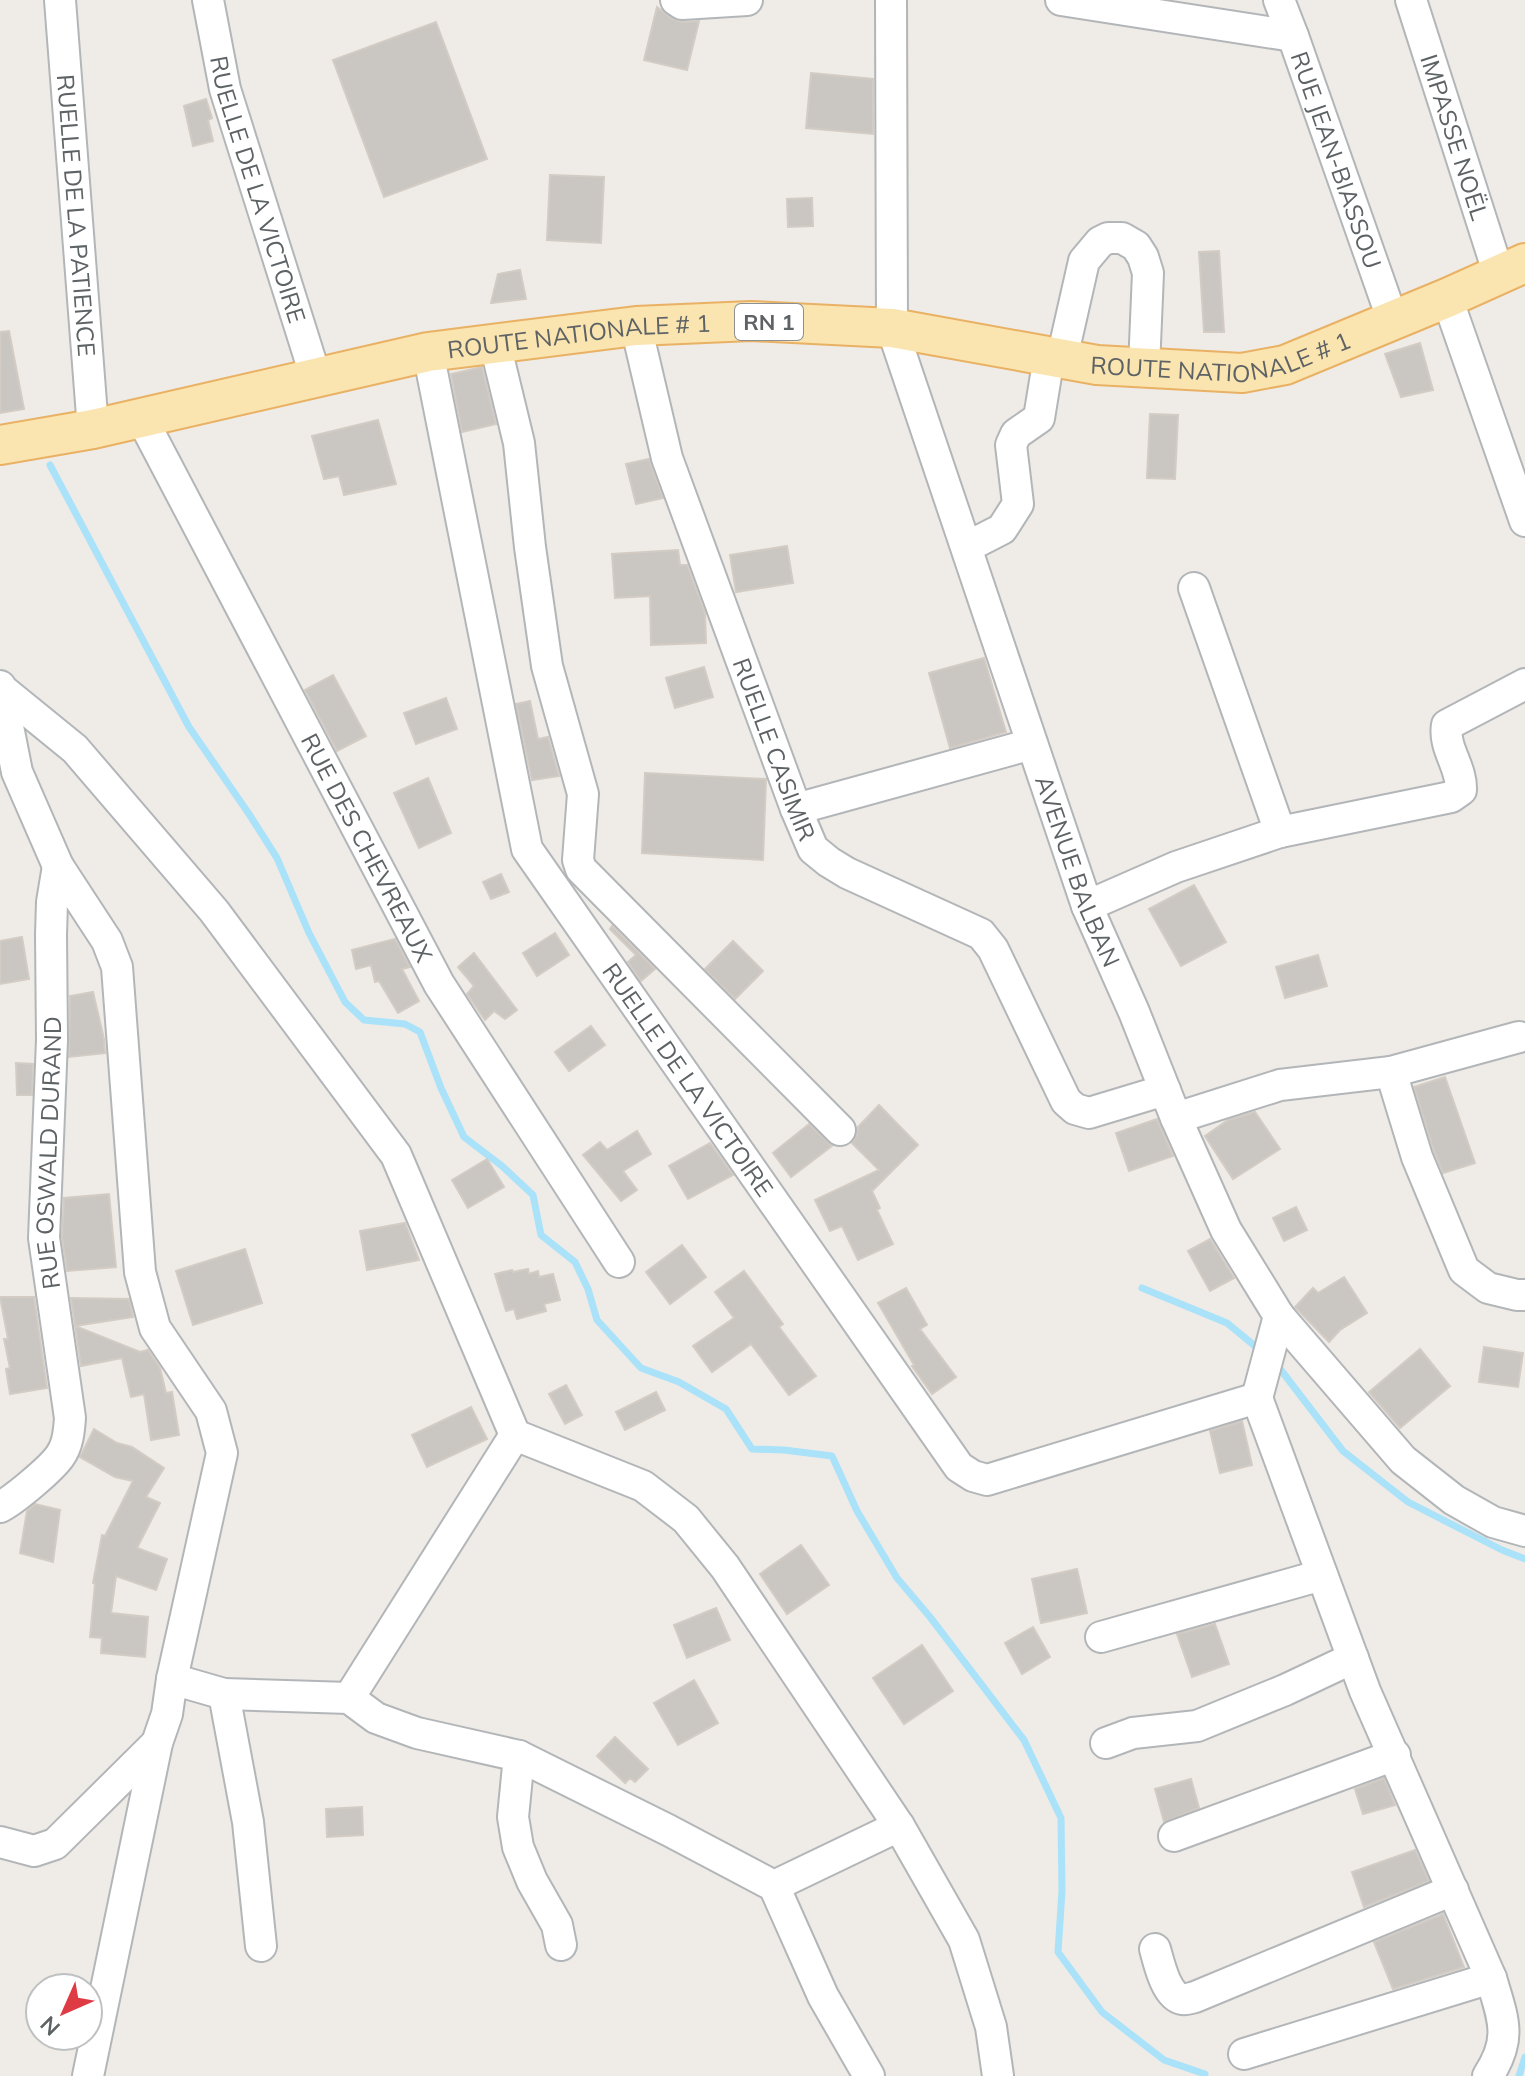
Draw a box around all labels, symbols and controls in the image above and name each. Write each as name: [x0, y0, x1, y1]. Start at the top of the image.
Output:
street label: RUE JEAN-BIASSOU: [1285, 47, 1388, 273]
street label: IMPASSE NOËL: [1414, 51, 1495, 224]
street label: RUELLE DE LA VICTOIRE: [204, 53, 313, 327]
street label: RUELLE DE LA PATIENCE: [51, 73, 102, 357]
road number: RN 1: [735, 304, 803, 340]
street label: ROUTE NATIONALE # 1: [446, 308, 711, 364]
street label: ROUTE NATIONALE # 1: [1090, 325, 1355, 388]
street label: RUELLE CASIMIR: [727, 654, 823, 845]
street label: RUE DES CHEVREAUX: [295, 728, 440, 967]
street label: AVENUE BALBAN: [1029, 772, 1127, 971]
street label: RUELLE DE LA VICTOIRE: [596, 957, 780, 1202]
street label: RUE OSWALD DURAND: [29, 1016, 67, 1291]
north arrow: [24, 1972, 104, 2052]
text: N: [34, 2010, 66, 2042]

